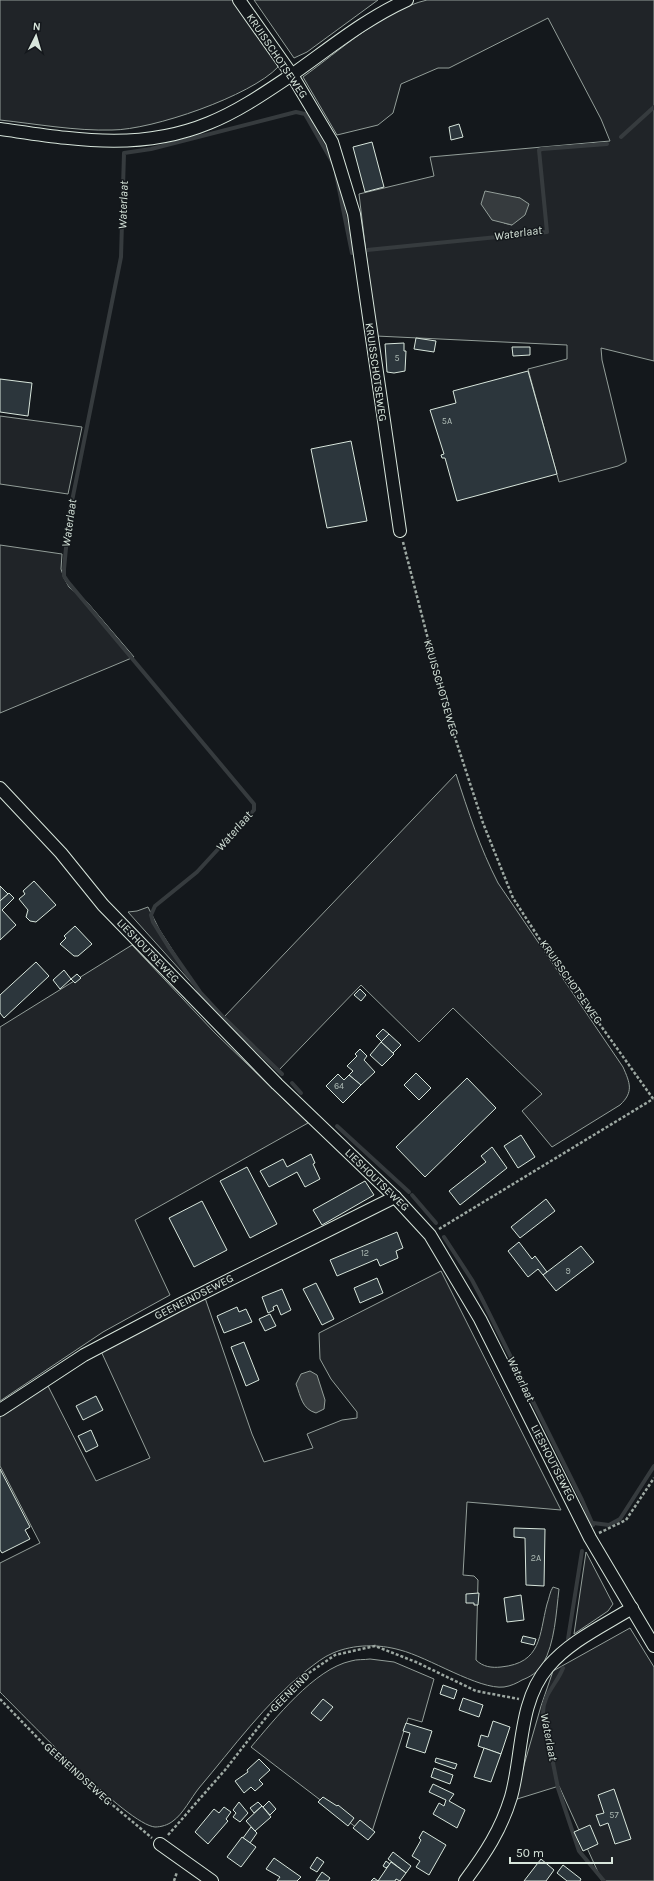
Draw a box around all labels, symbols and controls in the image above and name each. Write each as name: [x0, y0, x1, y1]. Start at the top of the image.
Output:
street label: KRUISSCHOTSEWEG: [244, 11, 310, 101]
north arrow: [16, 16, 56, 56]
text: N: [32, 20, 41, 33]
water label: Waterlaat: [115, 180, 131, 229]
water label: Waterlaat: [493, 223, 544, 243]
street label: KRUISSCHOTSEWEG: [363, 322, 389, 422]
house number: 5: [394, 353, 400, 363]
house number: 5A: [442, 416, 452, 426]
water label: Waterlaat: [59, 497, 79, 548]
street label: KRUISSCHOTSEWEG: [421, 638, 461, 738]
water label: Waterlaat: [213, 807, 256, 854]
street label: LIESHOUTSEWEG: [114, 916, 182, 986]
street label: KRUISSCHOTSEWEG: [537, 937, 605, 1027]
house number: 64: [334, 1081, 344, 1091]
street label: LIESHOUTSEWEG: [342, 1146, 412, 1214]
house number: 12: [361, 1248, 369, 1258]
house number: 9: [565, 1266, 571, 1276]
street label: GEENEINDSEWEG: [152, 1271, 236, 1323]
water label: Waterlaat: [504, 1354, 538, 1405]
street label: LIESHOUTSEWEG: [528, 1423, 578, 1503]
house number: 2A: [531, 1553, 541, 1563]
street label: GEENEIND: [267, 1669, 313, 1715]
water label: Waterlaat: [538, 1712, 561, 1763]
street label: GEENEINDSEWEG: [41, 1740, 115, 1808]
house number: 57: [609, 1810, 619, 1820]
scale bar: [510, 1839, 612, 1865]
text: 50 m: [516, 1846, 544, 1860]

